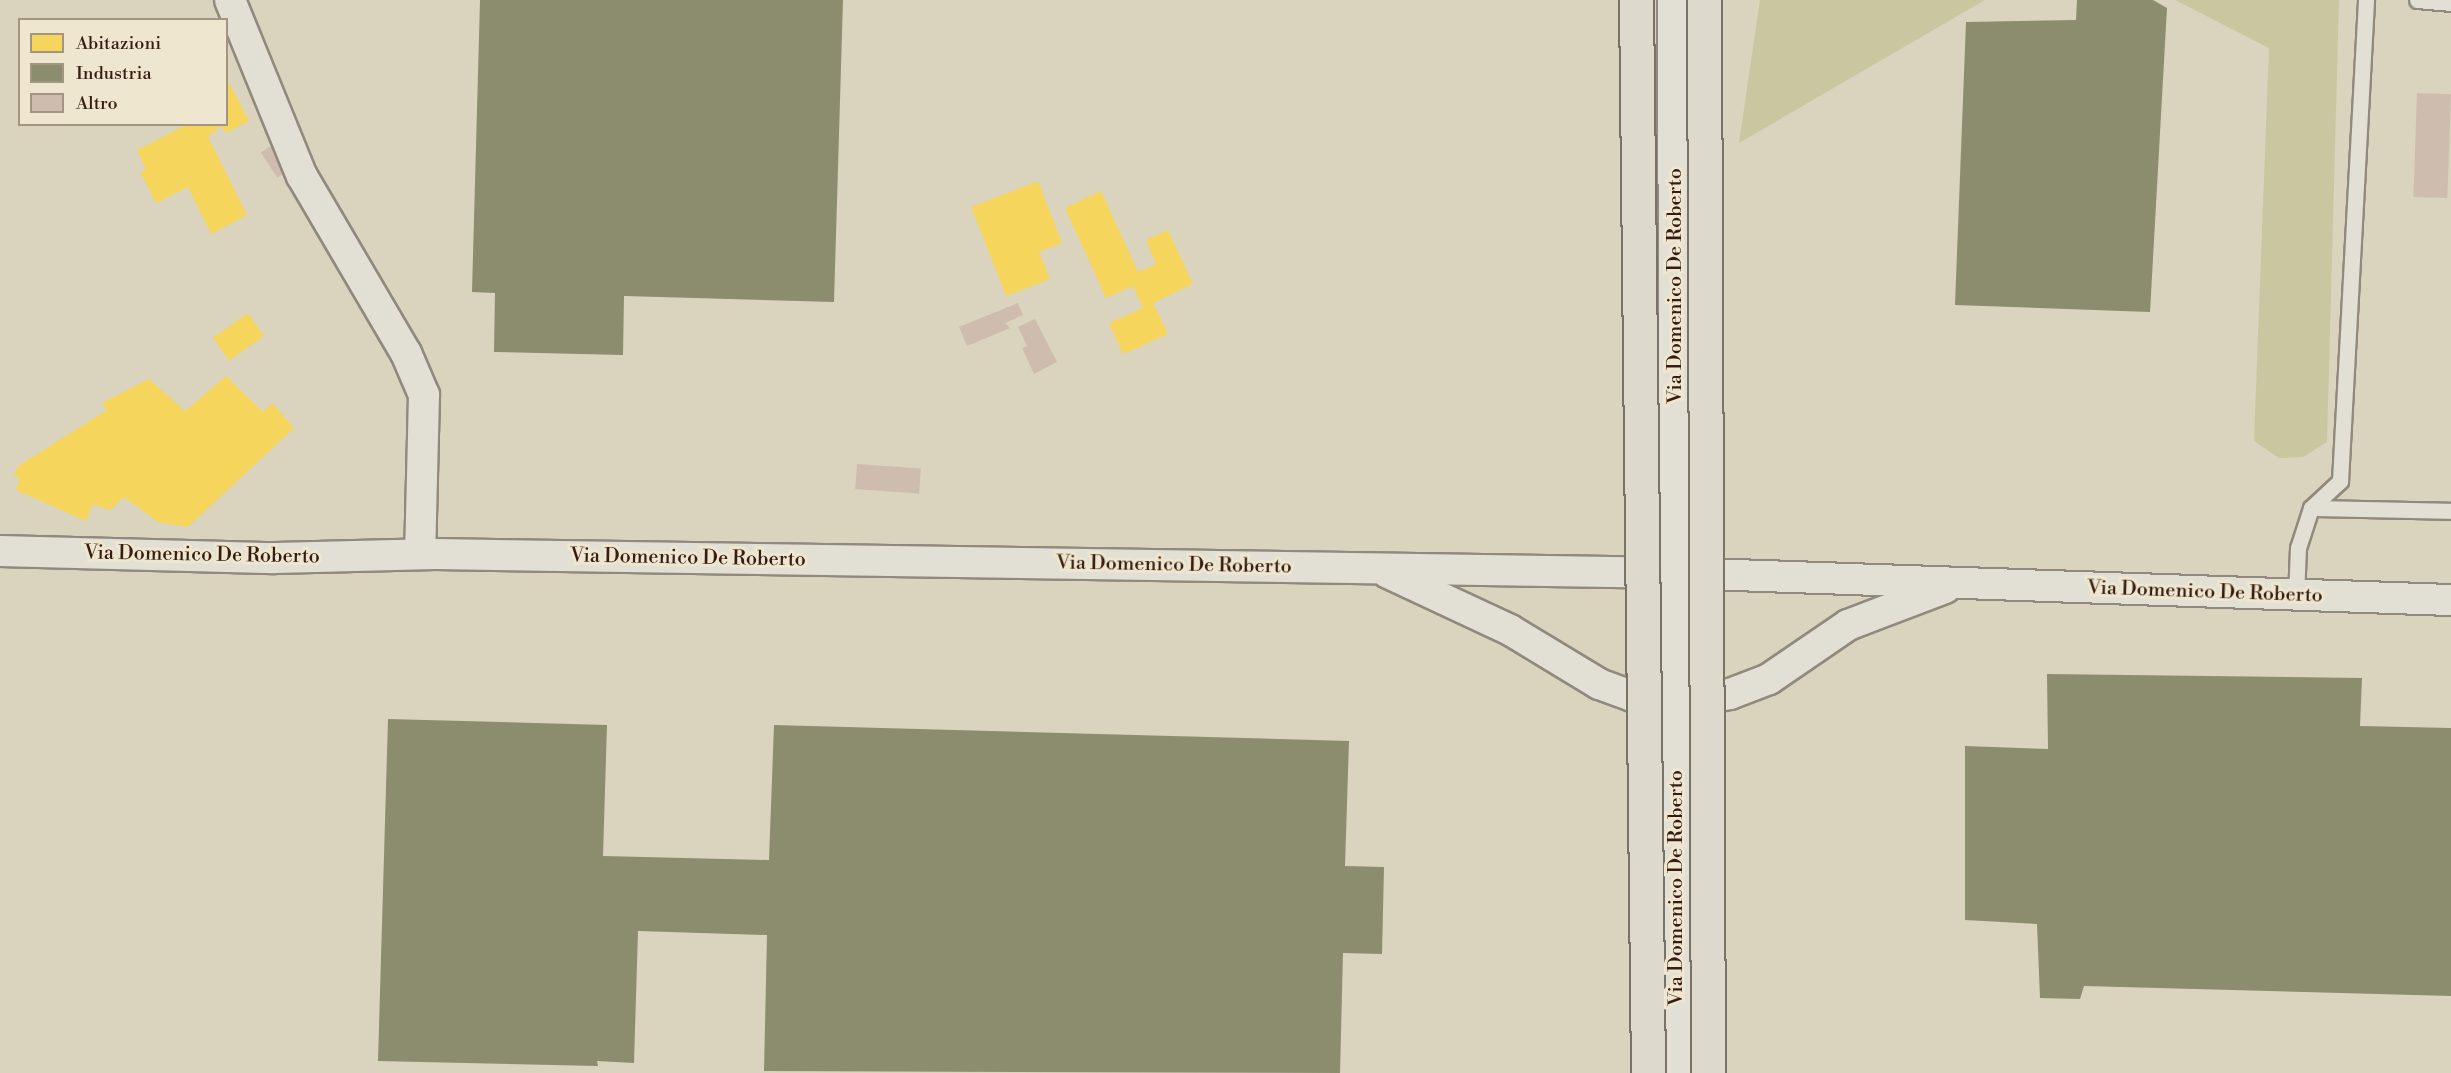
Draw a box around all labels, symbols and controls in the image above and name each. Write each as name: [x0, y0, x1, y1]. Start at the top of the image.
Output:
legend: [18, 18, 228, 126]
text: Abitazioni: [76, 32, 161, 55]
text: Industria: [76, 62, 152, 85]
text: Altro: [76, 92, 118, 115]
street label: Via Domenico De Roberto: [1663, 168, 1687, 404]
street label: Via Domenico De Roberto: [84, 541, 320, 569]
street label: Via Domenico De Roberto: [570, 544, 806, 572]
street label: Via Domenico De Roberto: [1056, 551, 1292, 579]
street label: Via Domenico De Roberto: [2087, 576, 2323, 608]
street label: Via Domenico De Roberto: [1664, 770, 1688, 1006]

